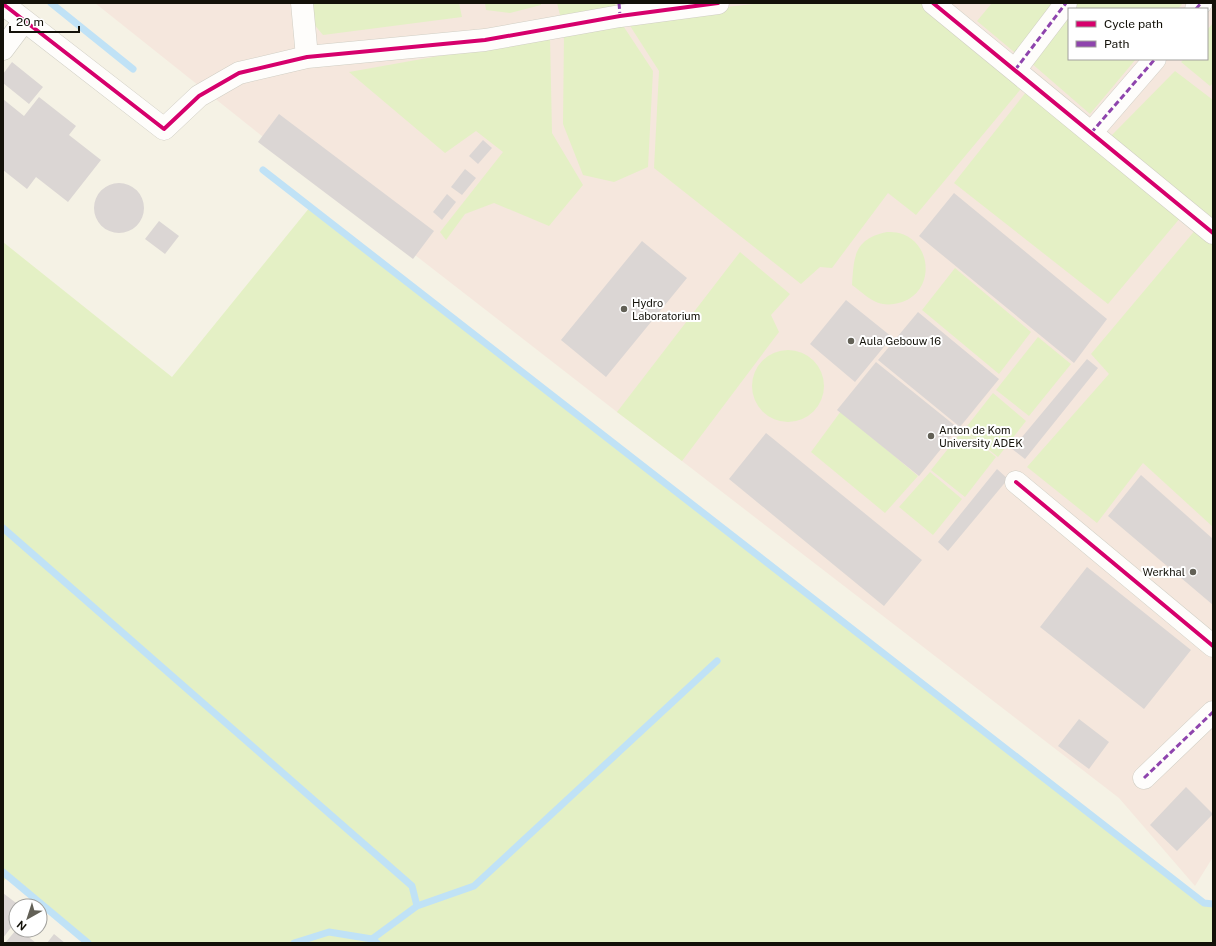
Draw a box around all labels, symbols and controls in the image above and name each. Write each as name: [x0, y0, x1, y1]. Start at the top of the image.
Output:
scale bar: [10, 8, 79, 34]
legend: [1068, 8, 1208, 60]
text: 20 m: [16, 15, 44, 29]
text: Cycle path: [1104, 17, 1163, 31]
text: Path: [1104, 37, 1130, 51]
place label: Hydro Laboratorium: [632, 297, 700, 322]
marker: Hydro Laboratorium: [619, 304, 629, 314]
place label: Aula Gebouw 16: [859, 335, 941, 347]
marker: Aula Gebouw 16: [846, 336, 856, 346]
place label: Anton de Kom University ADEK: [939, 424, 1023, 449]
marker: Anton de Kom University ADEK: [926, 431, 936, 441]
place label: Werkhal: [1143, 566, 1185, 578]
marker: Werkhal: [1188, 567, 1198, 577]
north arrow: [8, 898, 48, 938]
text: N: [15, 918, 29, 933]

